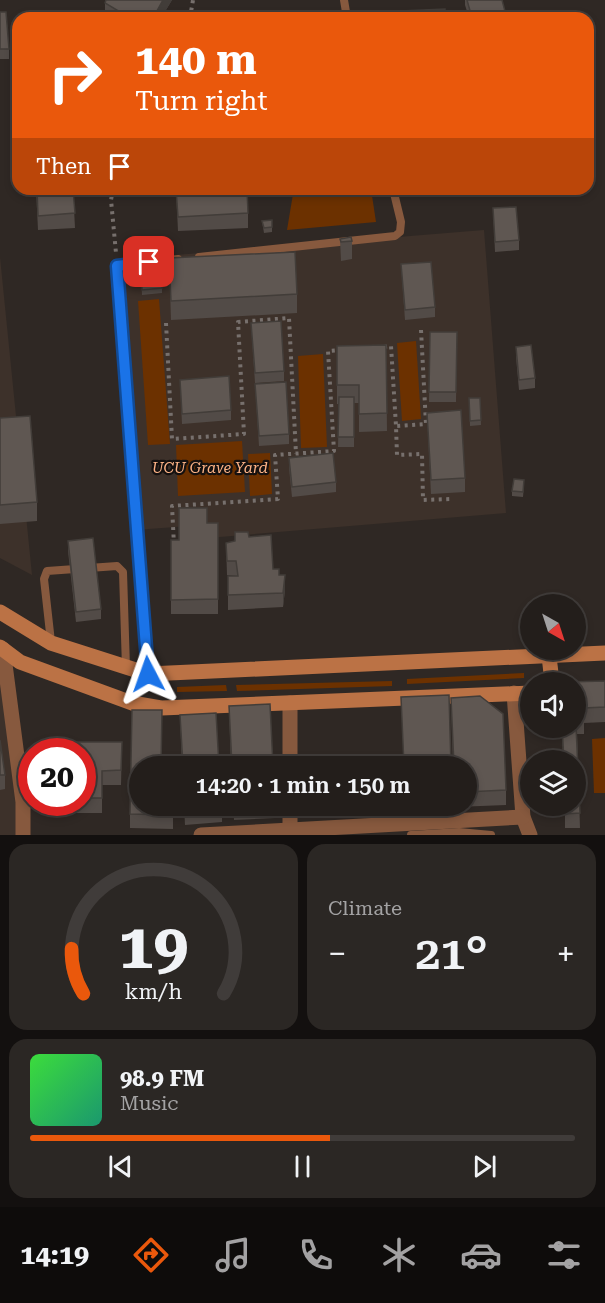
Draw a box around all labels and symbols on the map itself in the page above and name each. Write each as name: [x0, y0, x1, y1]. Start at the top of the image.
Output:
pin: [123, 236, 174, 287]
park label: UCU Grave Yard: [152, 459, 268, 477]
north arrow: [520, 594, 586, 660]
position arrow: [116, 642, 180, 706]
speed limit sign: 20: [18, 738, 96, 816]

